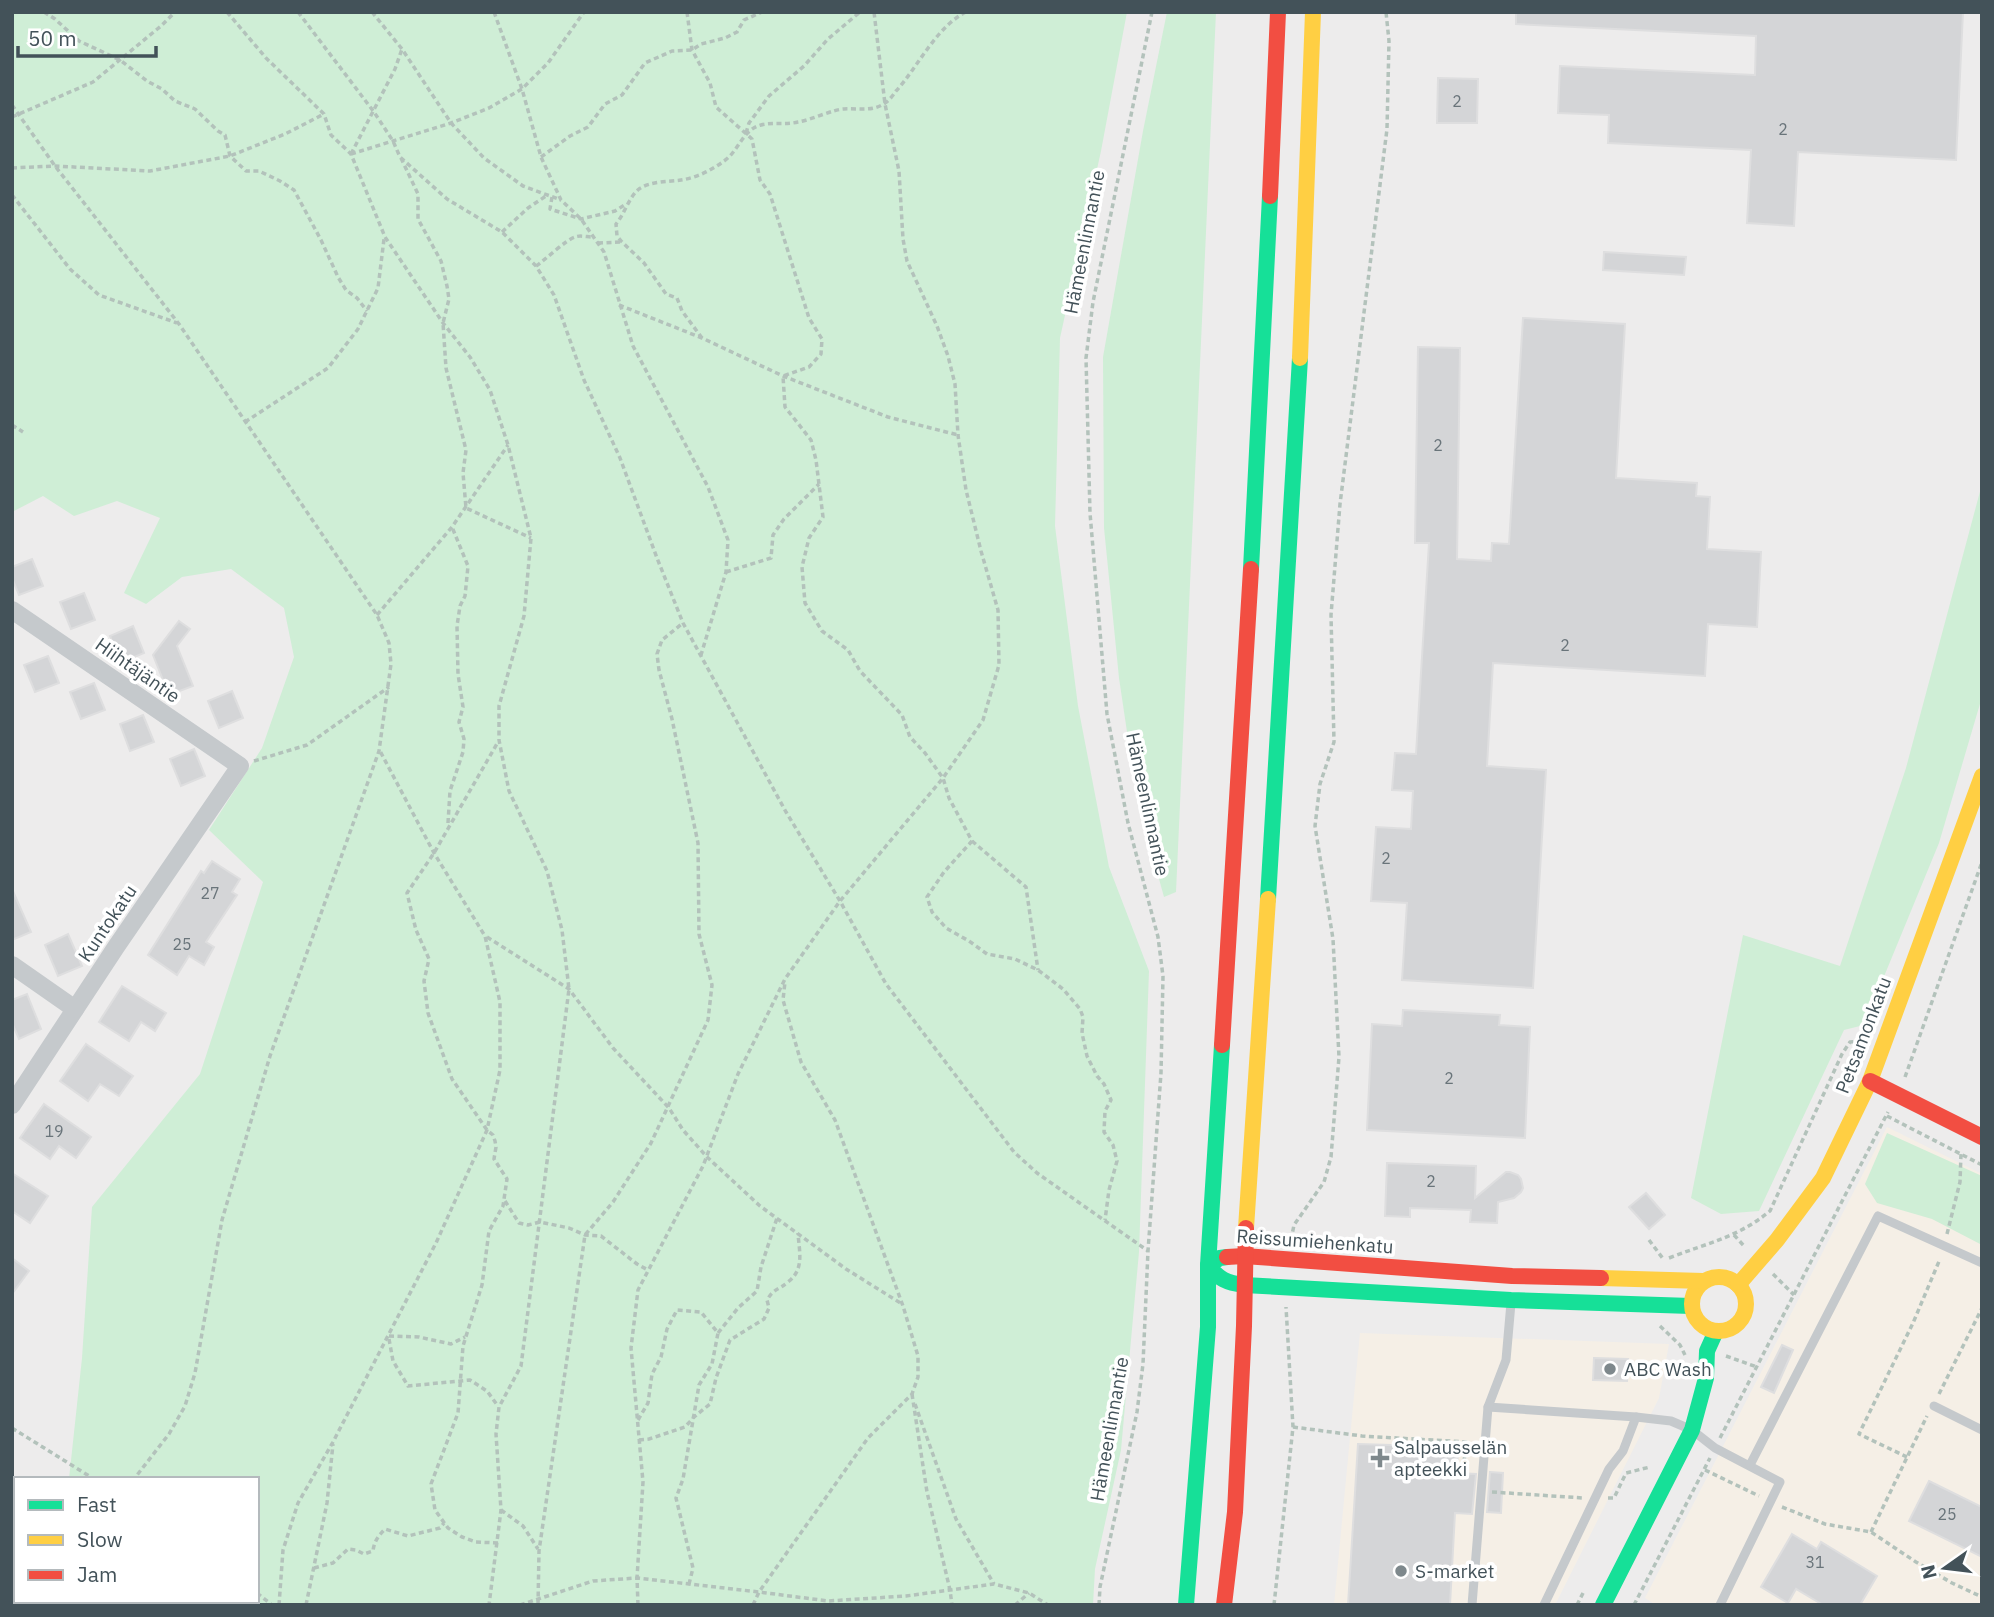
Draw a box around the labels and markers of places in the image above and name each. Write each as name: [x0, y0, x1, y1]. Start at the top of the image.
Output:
place label: ABC Wash: [1624, 1357, 1712, 1381]
marker: ABC Wash: [1602, 1361, 1618, 1377]
place label: Salpausselän apteekki: [1394, 1435, 1507, 1481]
marker: Salpausselän apteekki: [1372, 1450, 1388, 1466]
place label: S-market: [1415, 1559, 1494, 1583]
marker: S-market: [1393, 1563, 1409, 1579]

